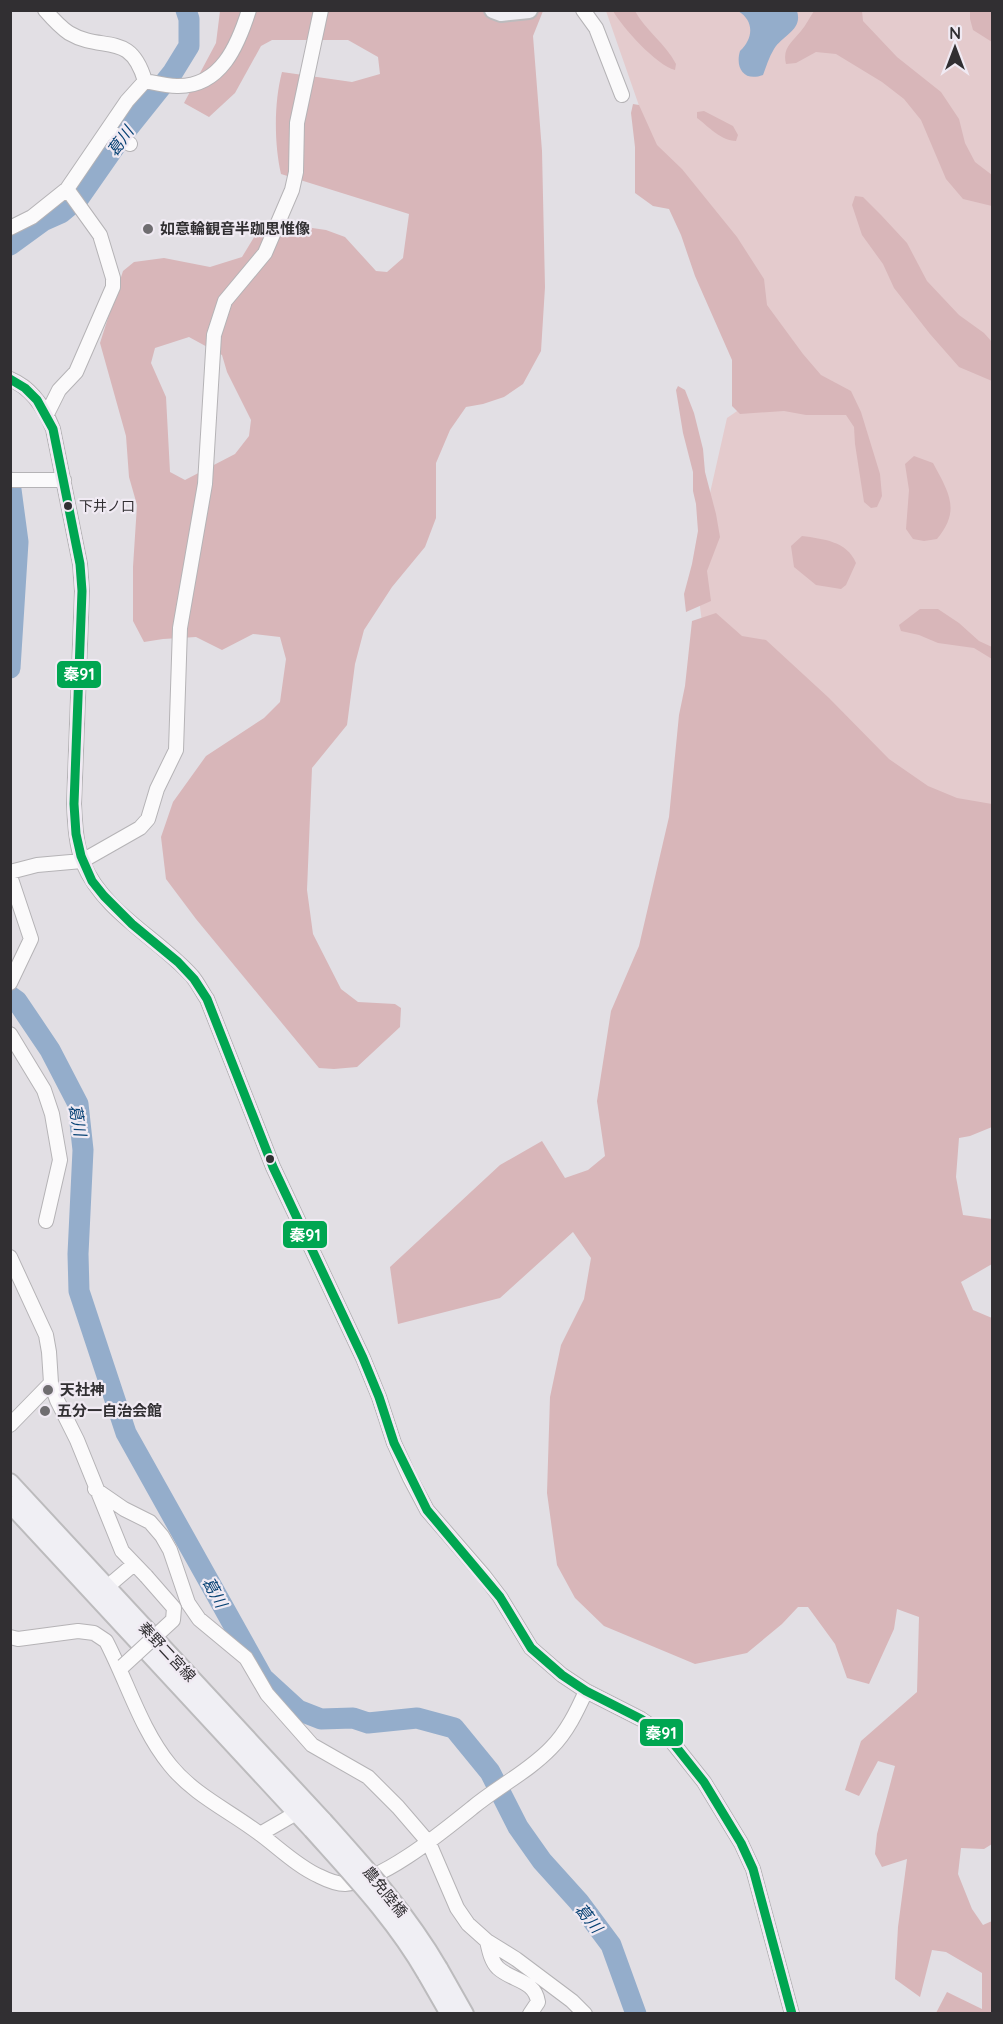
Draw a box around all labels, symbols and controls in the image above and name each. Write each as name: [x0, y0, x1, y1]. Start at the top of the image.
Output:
north arrow: [925, 18, 985, 78]
text: N: [949, 23, 961, 43]
water label: 葛川: [103, 121, 139, 160]
place label: 如意輪観音半跏思惟像: [160, 219, 310, 238]
marker: 如意輪観音半跏思惟像: [141, 222, 155, 236]
place label: 下井ノ口: [79, 497, 135, 515]
marker: 下井ノ口: [62, 500, 74, 512]
line badge: 秦91: [56, 660, 102, 689]
text: 秦91: [63, 664, 95, 684]
water label: 葛川: [65, 1102, 91, 1140]
unlabelled marker: [264, 1153, 276, 1165]
line badge: 秦91: [282, 1220, 328, 1249]
text: 秦91: [289, 1225, 321, 1245]
place label: 天社神: [60, 1380, 105, 1399]
marker: 天社神: [41, 1383, 55, 1397]
place label: 五分一自治会館: [57, 1401, 162, 1420]
marker: 五分一自治会館: [38, 1404, 52, 1418]
water label: 葛川: [198, 1573, 232, 1613]
street label: 秦野二宮線: [135, 1618, 200, 1686]
line badge: 秦91: [639, 1718, 684, 1747]
text: 秦91: [645, 1723, 677, 1743]
street label: 農免陸橋: [359, 1862, 412, 1921]
water label: 葛川: [571, 1899, 608, 1938]

